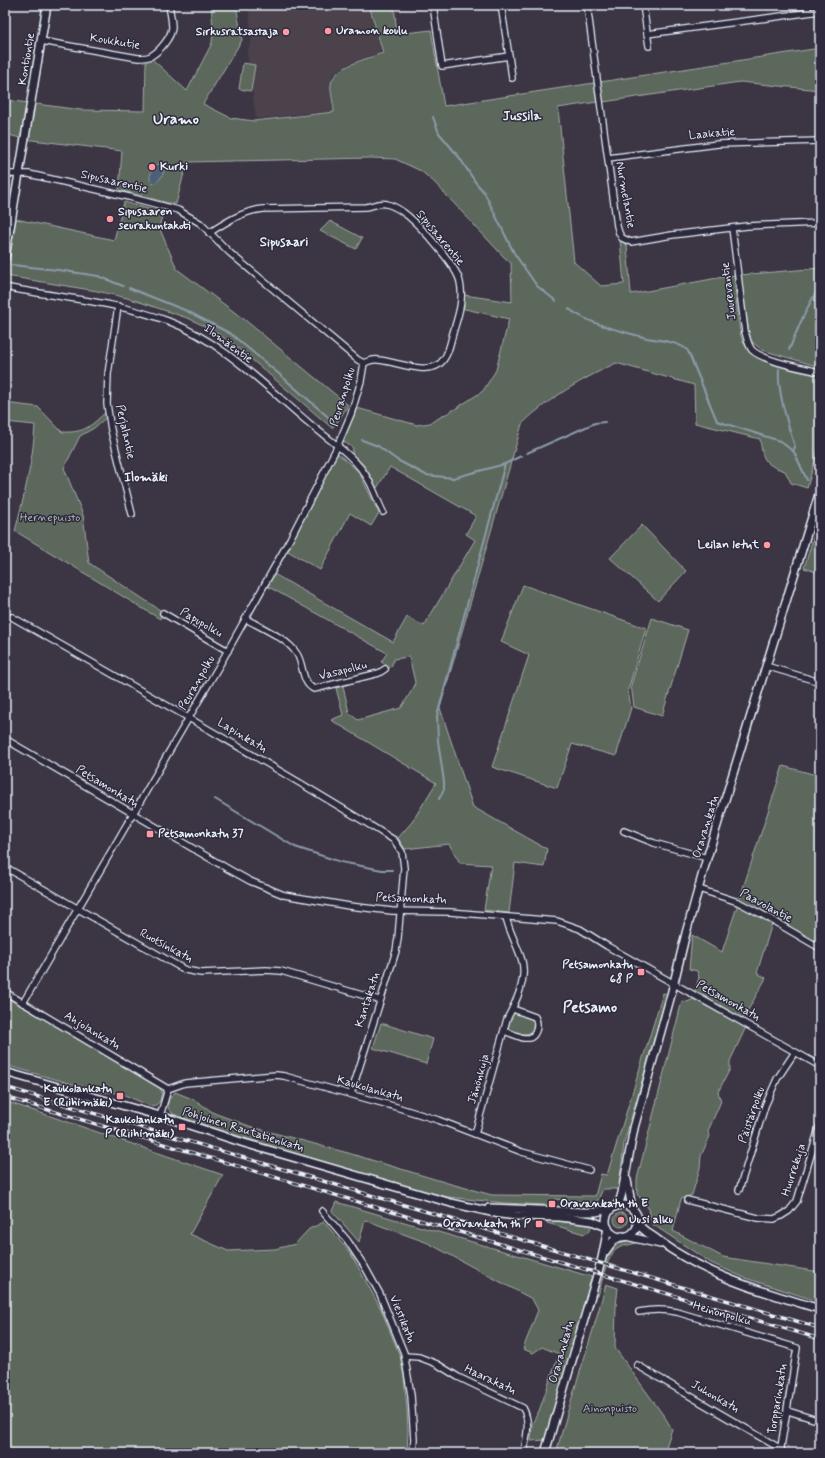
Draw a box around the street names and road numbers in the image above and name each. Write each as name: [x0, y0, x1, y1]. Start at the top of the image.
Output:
street label: Koukkutie: [89, 30, 141, 54]
street label: Kontiontie: [15, 32, 39, 86]
street label: Laakatie: [688, 124, 736, 144]
street label: Nurmelantie: [611, 160, 639, 230]
street label: Sipusaarentie: [79, 167, 149, 197]
street label: Sipusaarentie: [412, 207, 468, 269]
street label: Juurevantie: [718, 261, 740, 321]
street label: Ilomäentie: [200, 321, 256, 367]
street label: Peuranpolku: [326, 366, 360, 428]
street label: Perjalantie: [111, 403, 139, 461]
street label: Papupolku: [177, 604, 226, 642]
street label: Peuranpolku: [175, 653, 219, 713]
street label: Vasapolku: [317, 657, 369, 685]
street label: Lapinkatu: [214, 715, 270, 757]
street label: Petsamonkatu: [73, 762, 142, 812]
street label: Oravankatu: [689, 793, 723, 860]
street label: Paavolantie: [737, 885, 795, 927]
street label: Petsamonkatu: [375, 890, 447, 908]
street label: Ruotsinkatu: [137, 925, 196, 967]
street label: Kantakatu: [352, 970, 385, 1030]
street label: Petsamonkatu: [693, 977, 763, 1025]
street label: Ahjolankatu: [61, 1008, 123, 1054]
street label: Jänönkuja: [464, 1052, 494, 1106]
street label: Kaukolankatu: [335, 1072, 405, 1106]
street label: Päistärpolku: [735, 1085, 769, 1145]
street label: Pohjoinen Rautatienkatu: [180, 1104, 306, 1156]
street label: Huurrekuja: [778, 1141, 810, 1198]
street label: Viestikatu: [385, 1293, 419, 1346]
street label: Heinonpolku: [691, 1298, 753, 1330]
street label: Oravankatu: [545, 1318, 579, 1385]
street label: Haarakatu: [462, 1361, 519, 1399]
street label: Torpparinkatu: [765, 1362, 792, 1436]
street label: Juhonkatu: [688, 1377, 742, 1417]

